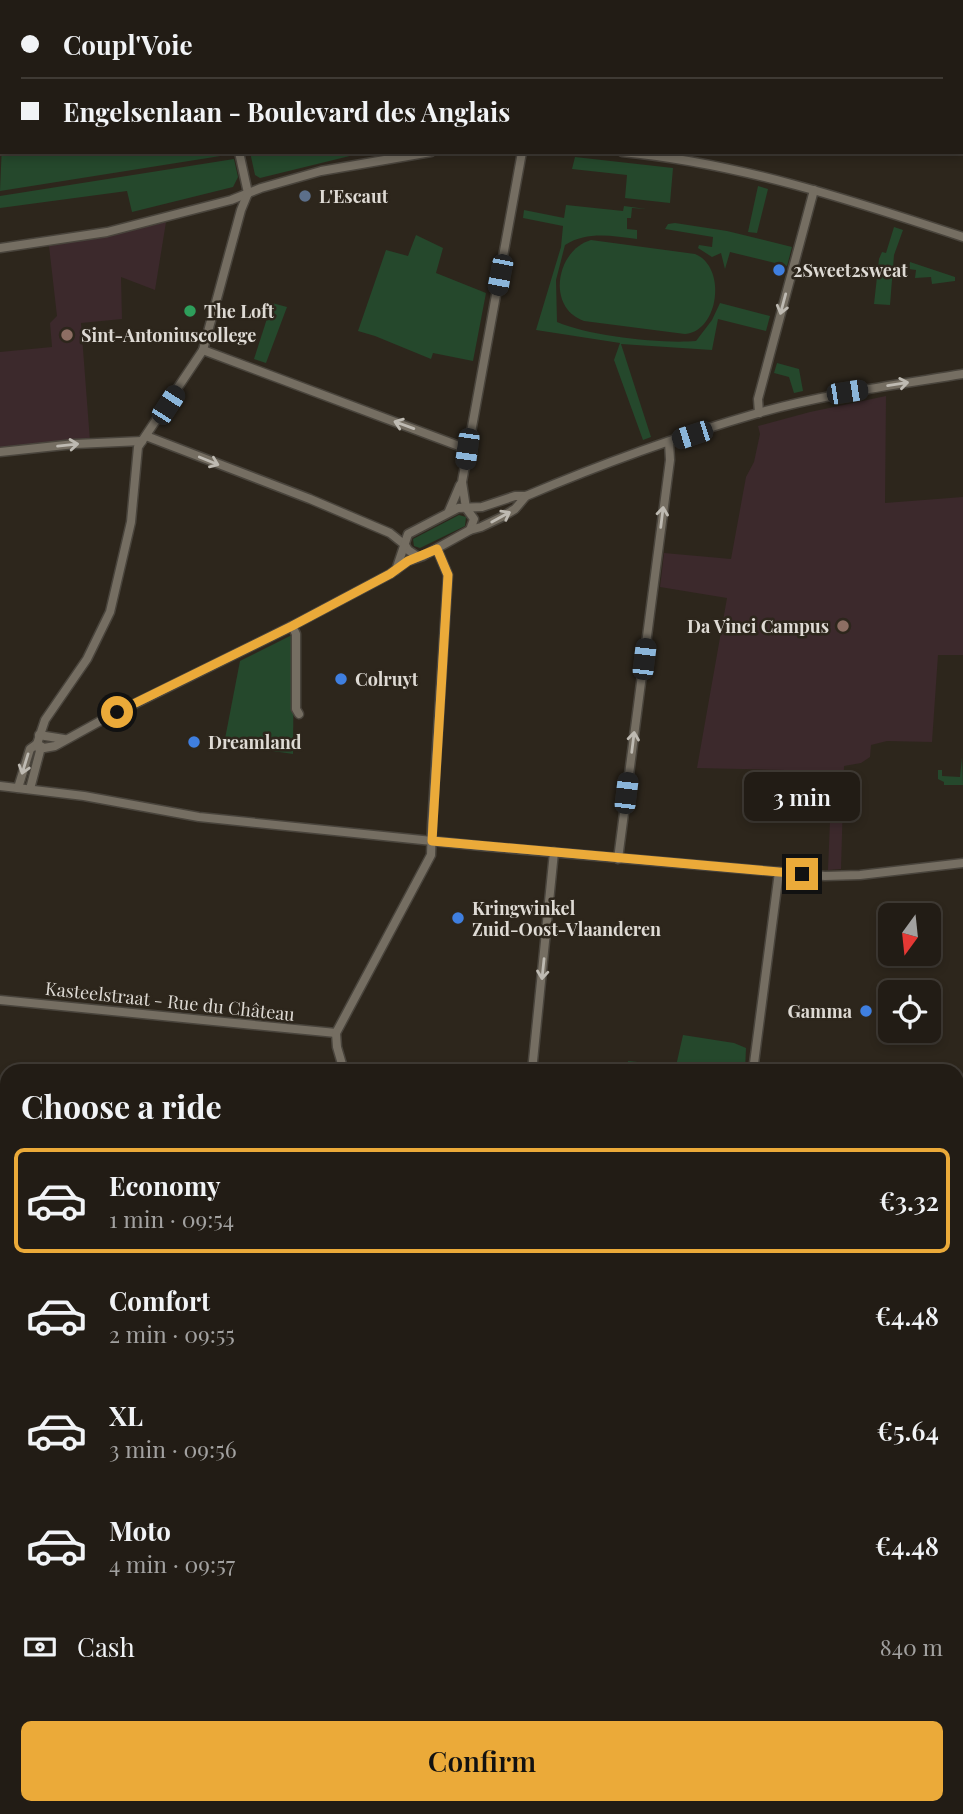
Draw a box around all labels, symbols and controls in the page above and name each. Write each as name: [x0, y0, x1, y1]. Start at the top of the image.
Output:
text: Coupl'Voie: [63, 27, 193, 62]
text: Engelsenlaan - Boulevard des Anglais: [63, 94, 510, 129]
place label: L'Escaut: [319, 184, 389, 208]
marker: L'Escaut: [297, 188, 313, 204]
car: [486, 252, 515, 298]
place label: 2Sweet2sweat: [793, 258, 908, 282]
marker: 2Sweet2sweat: [771, 262, 787, 278]
one-way arrow: [776, 292, 789, 314]
place label: The Loft: [204, 299, 275, 323]
marker: The Loft: [182, 303, 198, 319]
place label: Sint-Antoniuscollege: [81, 323, 256, 347]
marker: Sint-Antoniuscollege: [59, 327, 75, 343]
one-way arrow: [886, 377, 909, 390]
car: [825, 378, 870, 406]
car: [148, 382, 189, 428]
one-way arrow: [393, 417, 415, 430]
car: [669, 419, 716, 451]
car: [454, 427, 481, 471]
one-way arrow: [56, 438, 79, 451]
one-way arrow: [198, 456, 220, 469]
one-way arrow: [656, 506, 669, 529]
one-way arrow: [490, 510, 510, 524]
place label: Da Vinci Campus: [687, 614, 829, 638]
marker: Da Vinci Campus: [835, 618, 851, 634]
car: [632, 637, 657, 681]
place label: Colruyt: [355, 667, 419, 691]
marker: Colruyt: [333, 671, 349, 687]
route start: [101, 696, 133, 728]
place label: Dreamland: [208, 730, 302, 754]
one-way arrow: [627, 732, 640, 754]
marker: Dreamland: [186, 734, 202, 750]
one-way arrow: [18, 753, 31, 775]
car: [614, 771, 639, 815]
callout: 3 min: [744, 772, 860, 822]
text: 3 min: [773, 781, 831, 812]
route end: [786, 858, 818, 890]
place label: Kringwinkel Zuid-Oost-Vlaanderen: [472, 896, 661, 941]
north arrow: [878, 903, 942, 966]
map controls: [878, 903, 941, 1043]
marker: Kringwinkel Zuid-Oost-Vlaanderen: [450, 910, 466, 926]
one-way arrow: [536, 957, 549, 980]
street label: Kasteelstraat - Rue du Château: [44, 976, 297, 1026]
button: locate: [878, 980, 941, 1043]
place label: Gamma: [788, 999, 853, 1023]
marker: Gamma: [858, 1003, 874, 1019]
text: Choose a ride: [21, 1084, 222, 1127]
text: Economy: [109, 1168, 220, 1203]
icon: car: [25, 1169, 88, 1232]
text: €3.32: [879, 1183, 939, 1218]
text: 1 min · 09:54: [109, 1203, 234, 1234]
text: Comfort: [109, 1283, 210, 1318]
icon: car: [25, 1284, 88, 1347]
text: €4.48: [875, 1298, 939, 1333]
text: 2 min · 09:55: [109, 1318, 235, 1349]
text: XL: [109, 1398, 143, 1433]
icon: car: [25, 1399, 88, 1462]
text: €5.64: [877, 1413, 939, 1448]
text: 3 min · 09:56: [109, 1433, 237, 1464]
text: Moto: [109, 1513, 171, 1548]
icon: car: [25, 1514, 88, 1577]
text: €4.48: [875, 1528, 939, 1563]
text: 4 min · 09:57: [109, 1548, 235, 1579]
icon: cash: [21, 1628, 59, 1666]
text: Cash: [77, 1629, 135, 1664]
text: 840 m: [880, 1631, 943, 1662]
button: Confirm: [21, 1721, 943, 1801]

